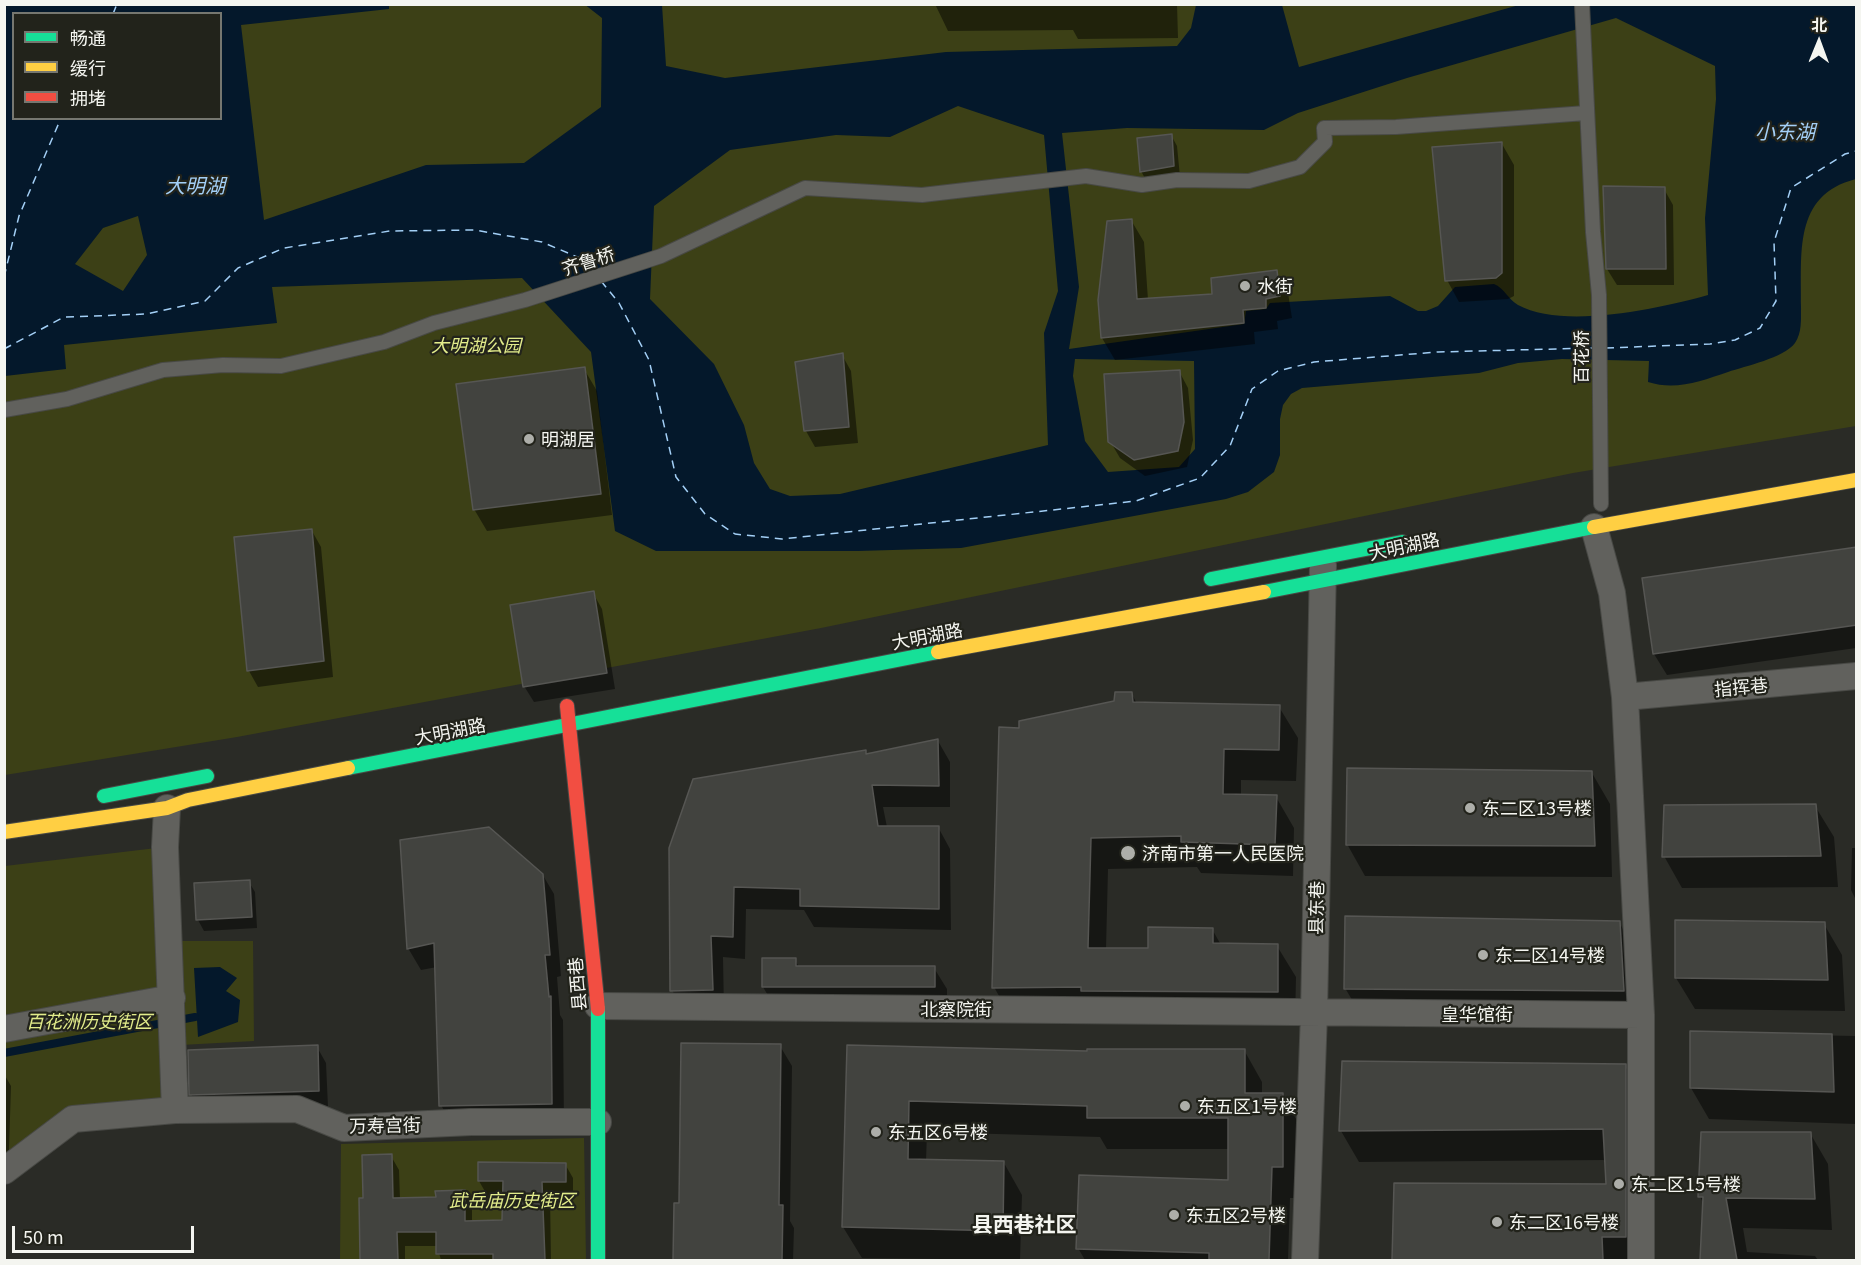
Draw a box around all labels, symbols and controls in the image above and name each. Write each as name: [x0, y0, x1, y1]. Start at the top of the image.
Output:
legend: [12, 12, 222, 120]
north arrow: [1789, 12, 1849, 72]
text: 北: [1811, 12, 1828, 36]
text: 畅通: [70, 24, 106, 50]
text: 缓行: [70, 54, 106, 80]
text: 拥堵: [70, 84, 106, 110]
water label: 小东湖: [1755, 119, 1815, 143]
water label: 大明湖: [165, 173, 225, 197]
street label: 齐鲁桥: [559, 242, 617, 280]
place label: 水街: [1257, 275, 1293, 297]
marker: 水街: [1238, 279, 1252, 293]
street label: 百花桥: [1570, 330, 1592, 384]
park label: 大明湖公园: [431, 334, 521, 356]
place label: 明湖居: [541, 428, 595, 450]
marker: 明湖居: [522, 432, 536, 446]
street label: 大明湖路: [1367, 528, 1441, 564]
street label: 大明湖路: [890, 619, 964, 653]
street label: 指挥巷: [1713, 674, 1769, 700]
street label: 大明湖路: [413, 714, 487, 748]
place label: 东二区13号楼: [1482, 797, 1592, 819]
marker: 东二区13号楼: [1463, 801, 1477, 815]
place label: 济南市第一人民医院: [1142, 842, 1304, 864]
marker: 济南市第一人民医院: [1119, 844, 1137, 862]
street label: 县东巷: [1305, 881, 1327, 935]
place label: 东二区14号楼: [1495, 944, 1605, 966]
marker: 东二区14号楼: [1476, 948, 1490, 962]
street label: 县西巷: [564, 956, 590, 1012]
street label: 北察院街: [920, 998, 992, 1020]
street label: 皇华馆街: [1441, 1003, 1513, 1025]
park label: 百花洲历史街区: [26, 1010, 152, 1032]
place label: 东五区1号楼: [1197, 1095, 1297, 1117]
marker: 东五区1号楼: [1178, 1099, 1192, 1113]
street label: 万寿宫街: [349, 1114, 421, 1136]
place label: 东五区6号楼: [888, 1121, 988, 1143]
marker: 东五区6号楼: [869, 1125, 883, 1139]
place label: 东二区15号楼: [1631, 1173, 1741, 1195]
marker: 东二区15号楼: [1612, 1177, 1626, 1191]
park label: 武岳庙历史街区: [449, 1189, 575, 1211]
place label: 东五区2号楼: [1186, 1204, 1286, 1226]
marker: 东五区2号楼: [1167, 1208, 1181, 1222]
district label: 县西巷社区: [972, 1211, 1076, 1237]
place label: 东二区16号楼: [1509, 1211, 1619, 1233]
scale bar: [15, 1214, 196, 1252]
marker: 东二区16号楼: [1490, 1215, 1504, 1229]
text: 50 m: [23, 1223, 64, 1249]

